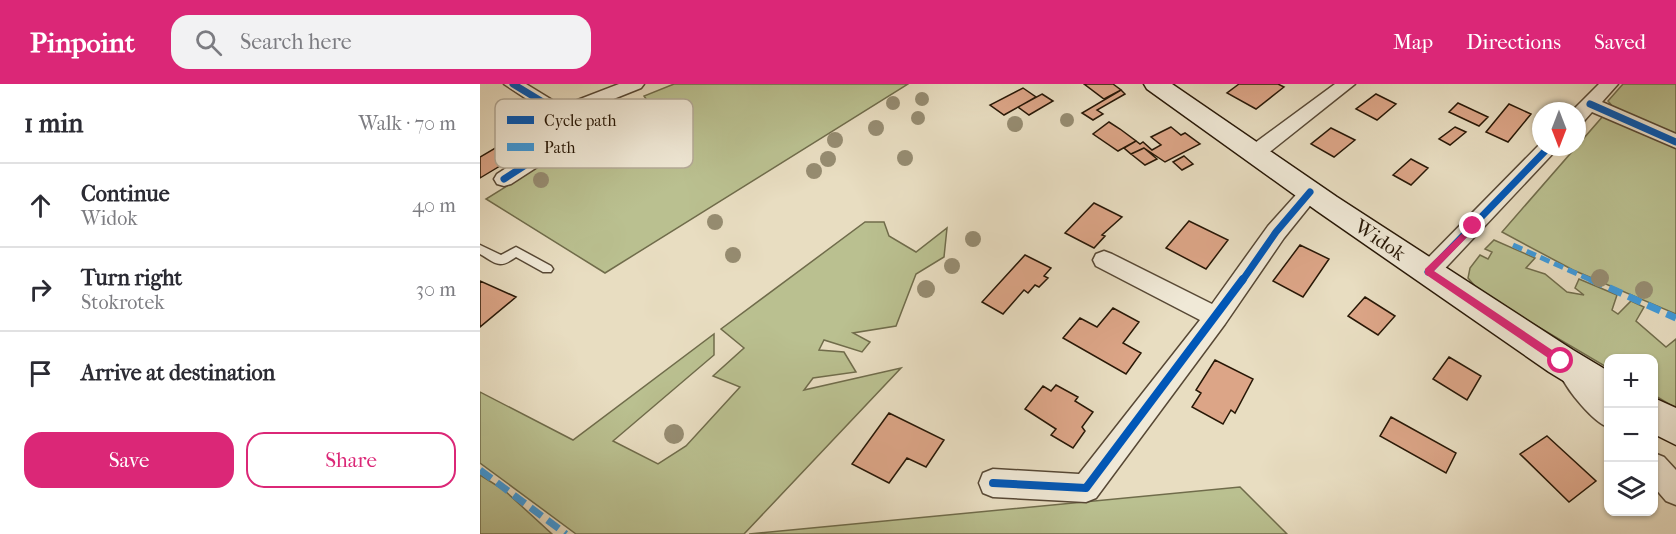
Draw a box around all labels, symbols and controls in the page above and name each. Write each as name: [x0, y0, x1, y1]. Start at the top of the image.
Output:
search box: [171, 15, 591, 69]
text: Pinpoint: [30, 26, 135, 59]
icon: search: [192, 26, 225, 59]
text: Search here: [240, 29, 352, 55]
text: Map: [1393, 30, 1433, 54]
text: Directions: [1466, 30, 1561, 54]
text: Saved: [1594, 30, 1646, 54]
legend: [495, 99, 693, 168]
north arrow: [1532, 102, 1586, 156]
text: 1 min: [24, 108, 83, 139]
text: Cycle path: [544, 111, 616, 130]
text: Walk · 70 m: [359, 112, 456, 135]
text: Path: [544, 138, 576, 157]
text: Continue: [81, 181, 170, 207]
icon: ahead: [24, 189, 57, 222]
text: 40 m: [412, 194, 456, 217]
text: Widok: [81, 207, 137, 230]
route end: [1459, 212, 1485, 238]
street label: Widok: [1349, 214, 1410, 266]
text: Turn right: [81, 265, 182, 291]
icon: right: [24, 273, 57, 306]
text: 30 m: [416, 278, 456, 301]
text: Stokrotek: [81, 291, 165, 314]
route start: [1547, 347, 1573, 373]
map controls: [1604, 354, 1658, 516]
button: +: [1604, 354, 1658, 408]
icon: arrive: [24, 357, 57, 390]
text: Arrive at destination: [81, 360, 275, 386]
button: −: [1604, 408, 1658, 462]
button: Save: [24, 432, 234, 488]
button: Share: [246, 432, 456, 488]
button: layers: [1604, 462, 1658, 516]

